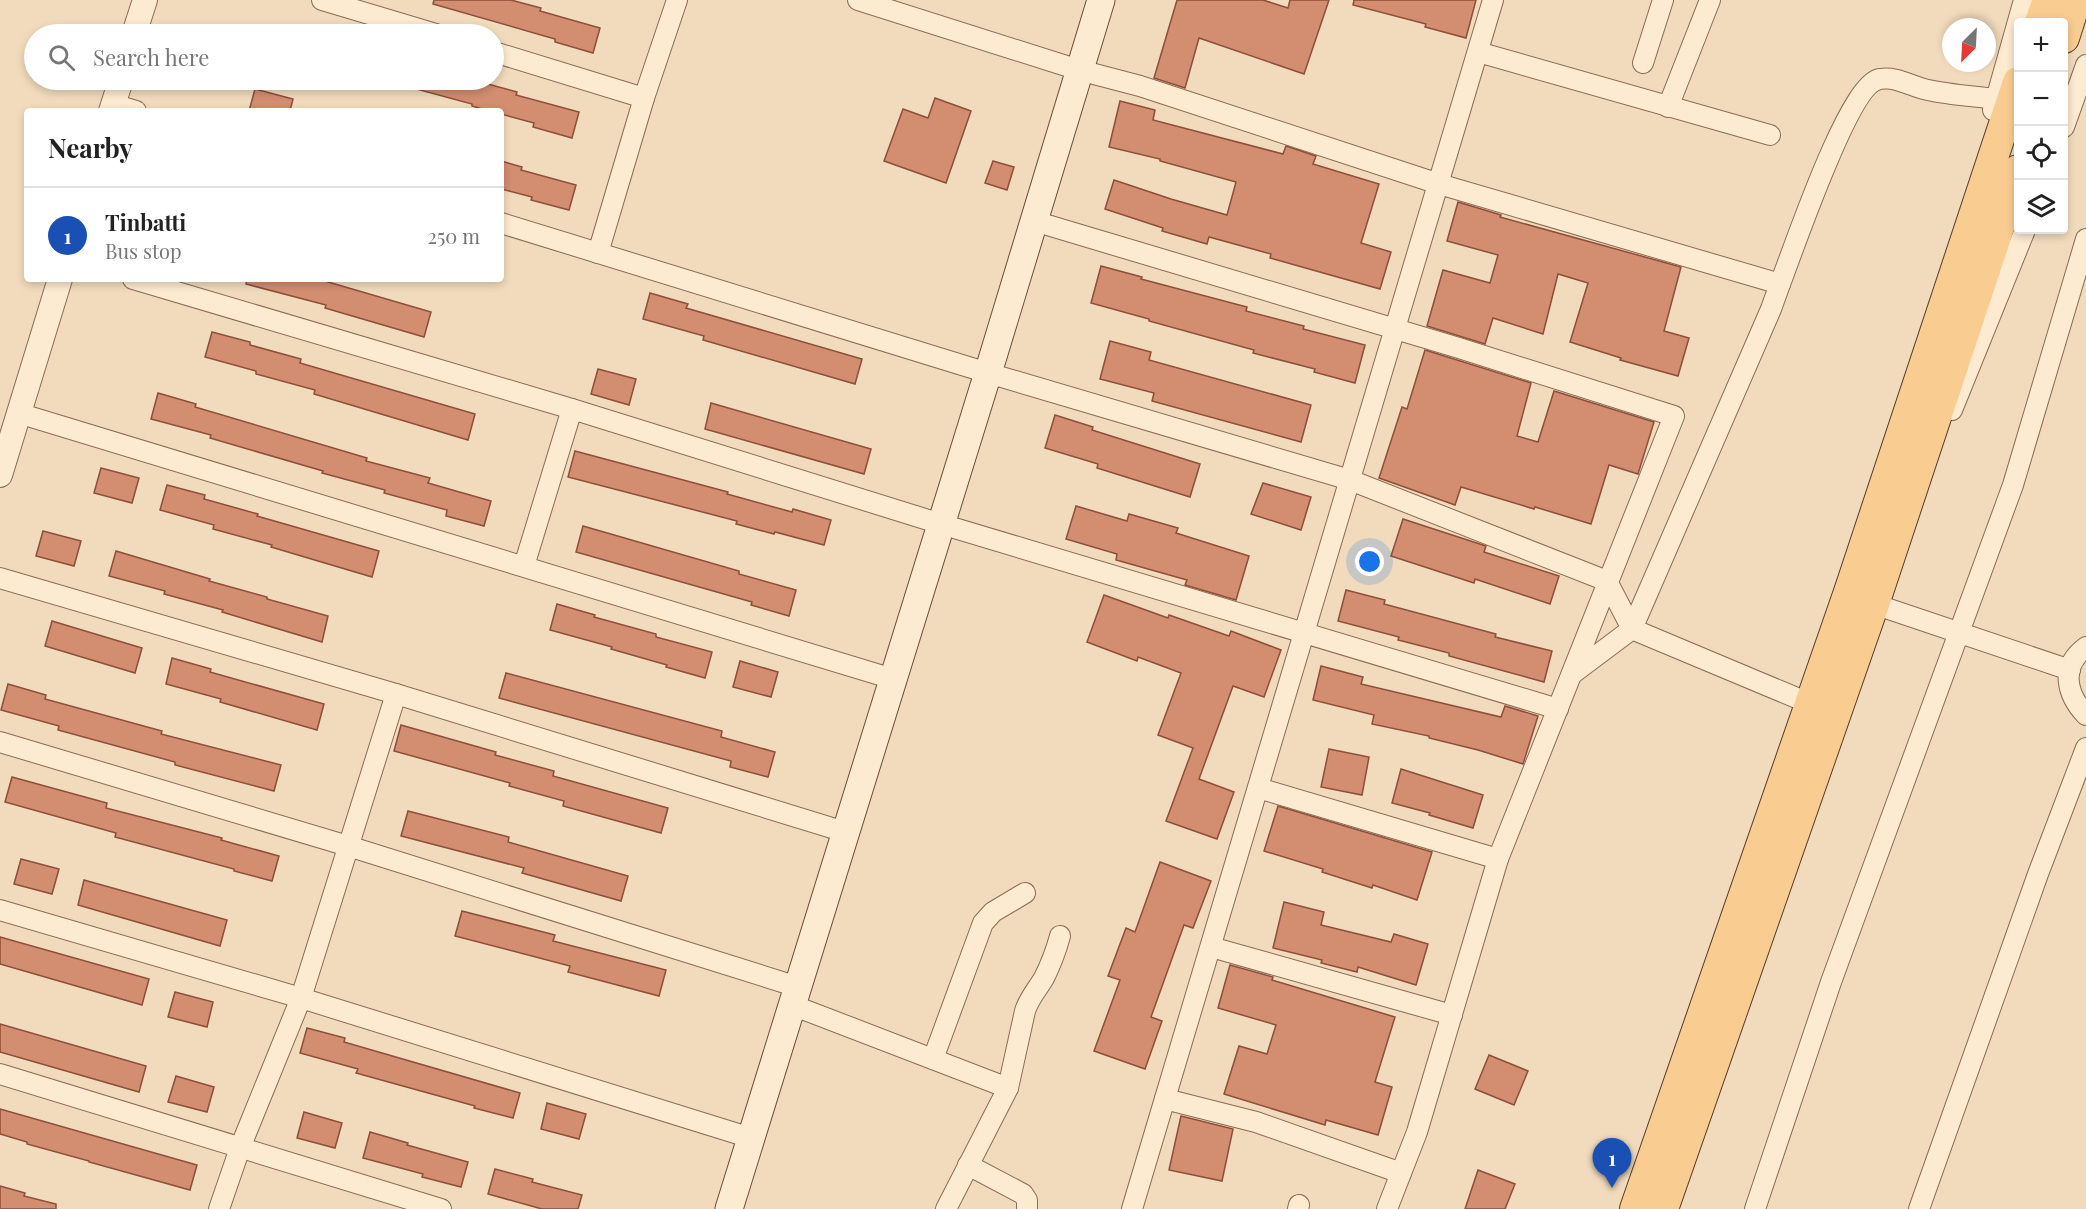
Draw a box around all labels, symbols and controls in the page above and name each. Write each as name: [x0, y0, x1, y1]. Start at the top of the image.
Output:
north arrow: [1942, 18, 1996, 72]
map controls: [2014, 18, 2068, 234]
button: +: [2014, 18, 2068, 72]
search box: [24, 24, 504, 90]
icon: search: [45, 41, 78, 74]
text: Search here: [93, 42, 209, 72]
button: −: [2014, 72, 2068, 126]
button: locate: [2014, 126, 2068, 180]
text: Nearby: [48, 130, 133, 165]
button: layers: [2014, 180, 2068, 234]
text: Tinbatti: [105, 207, 186, 237]
text: 1: [64, 222, 71, 249]
text: 250 m: [427, 222, 480, 249]
text: Bus stop: [105, 237, 182, 264]
your location: [1355, 547, 1384, 576]
pin: 1: [1592, 1138, 1632, 1188]

